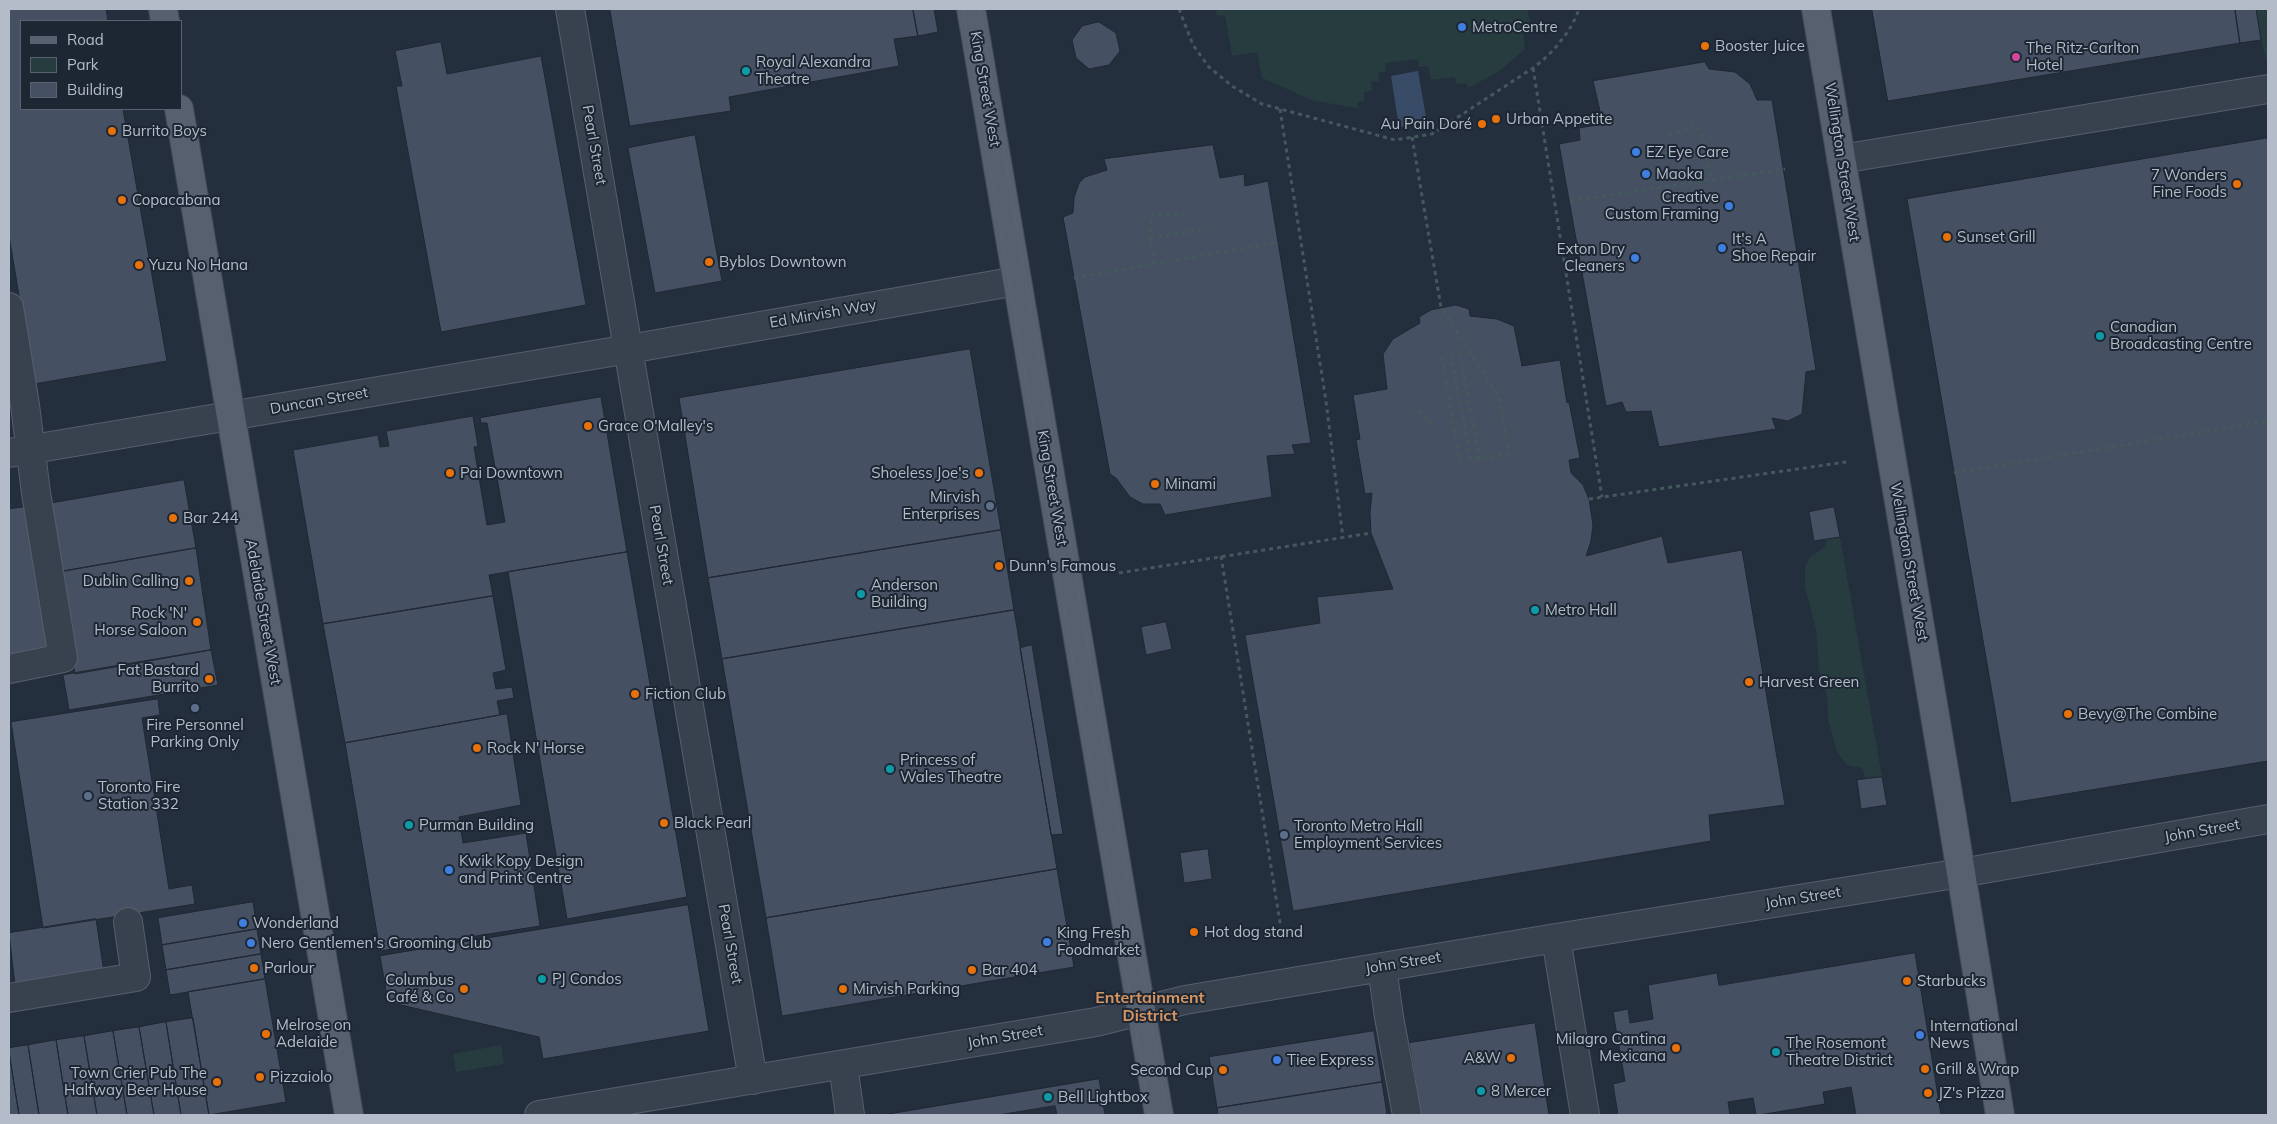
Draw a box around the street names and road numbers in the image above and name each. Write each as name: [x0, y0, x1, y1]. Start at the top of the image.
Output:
street label: King Street West: [966, 30, 1004, 148]
street label: Wellington Street West: [1821, 81, 1863, 243]
street label: Pearl Street: [578, 104, 610, 186]
street label: Ed Mirvish Way: [768, 296, 878, 332]
street label: Duncan Street: [269, 384, 369, 418]
street label: King Street West: [1033, 429, 1071, 547]
street label: Wellington Street West: [1886, 481, 1932, 643]
street label: Pearl Street: [645, 504, 677, 586]
street label: Adelaide Street West: [241, 538, 285, 686]
street label: John Street: [2163, 815, 2241, 847]
street label: John Street: [1764, 883, 1842, 913]
street label: Pearl Street: [714, 903, 746, 985]
street label: John Street: [1364, 948, 1442, 978]
street label: John Street: [966, 1021, 1044, 1053]

